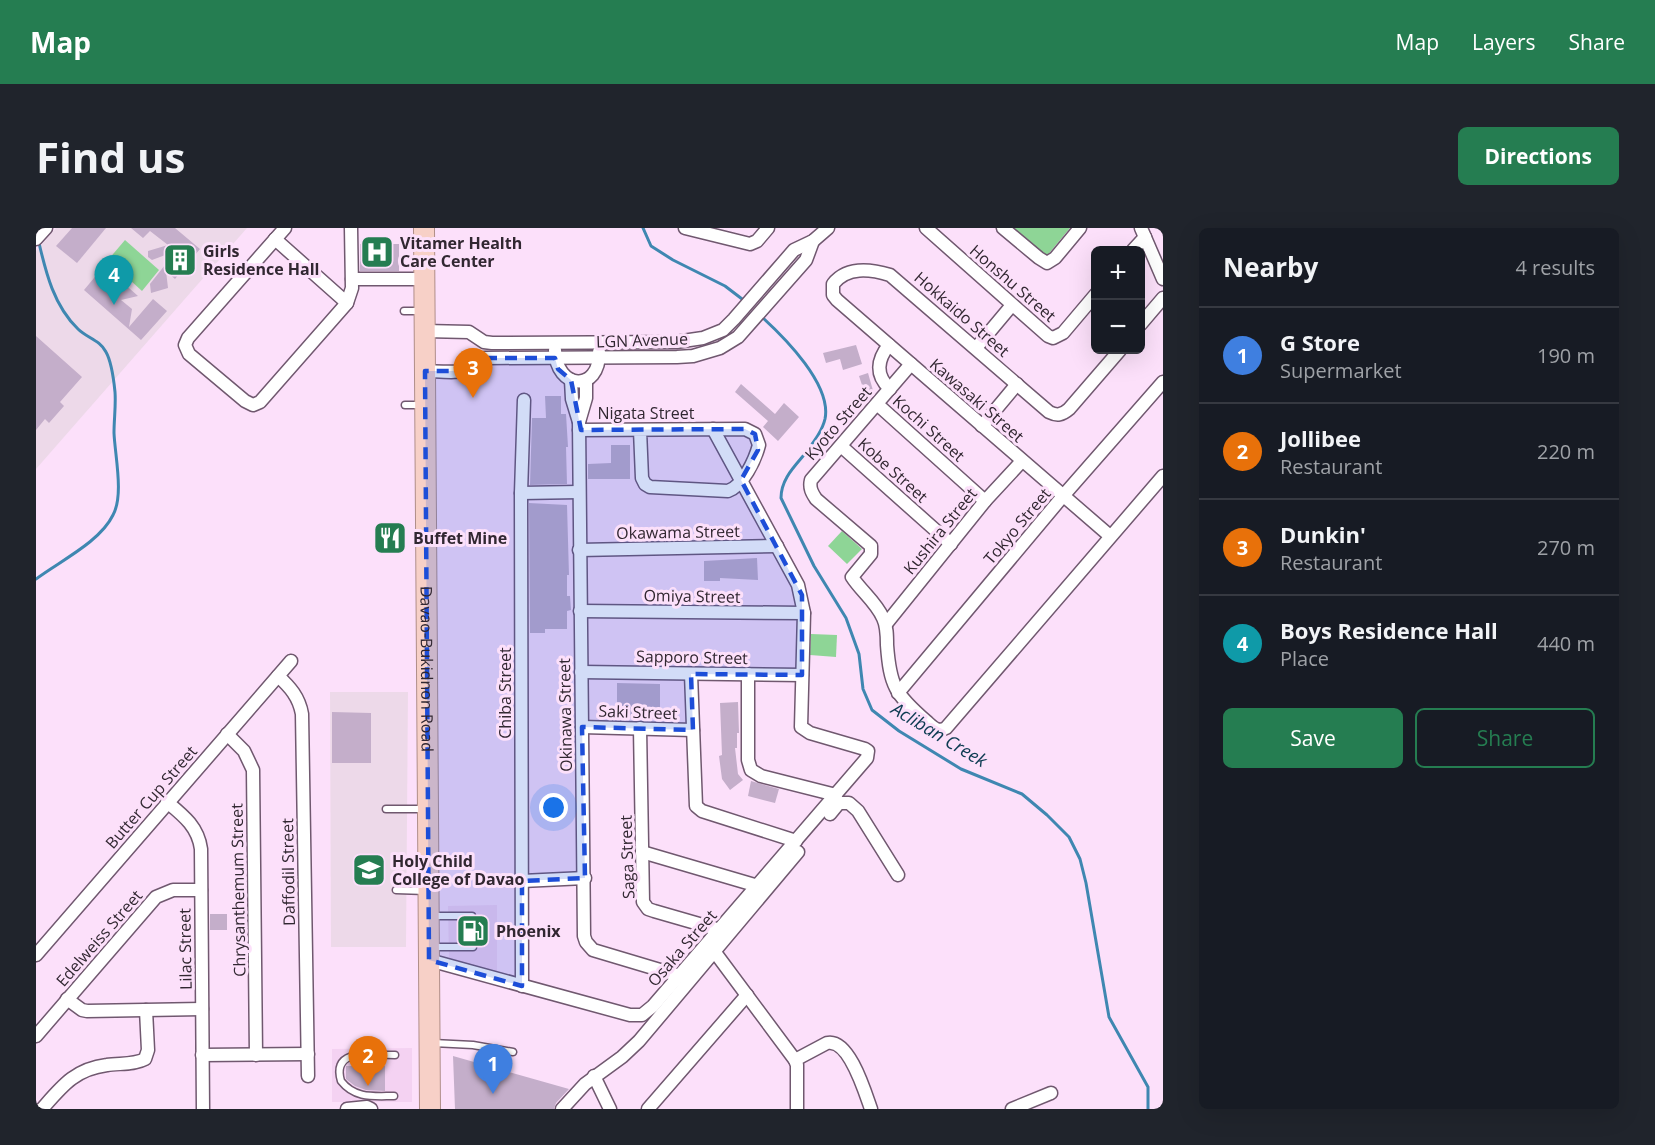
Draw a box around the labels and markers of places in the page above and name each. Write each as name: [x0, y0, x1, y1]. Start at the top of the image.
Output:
place label: Vitamer Health Care Center: [400, 232, 522, 272]
hospital icon: Vitamer Health Care Center: [359, 234, 395, 270]
place label: Girls Residence Hall: [203, 240, 319, 280]
building icon: Girls Residence Hall: [162, 242, 198, 278]
pin: 4: [94, 256, 134, 305]
pin: 3: [454, 348, 492, 398]
restaurant icon: Buffet Mine: [372, 520, 408, 556]
place label: Buffet Mine: [413, 527, 507, 549]
place label: Holy Child College of Davao: [392, 850, 525, 890]
school or university icon: Holy Child College of Davao: [351, 852, 387, 888]
fuel station icon: Phoenix: [455, 913, 491, 949]
place label: Phoenix: [496, 920, 561, 942]
pin: 2: [348, 1036, 388, 1086]
pin: 1: [474, 1044, 512, 1094]

